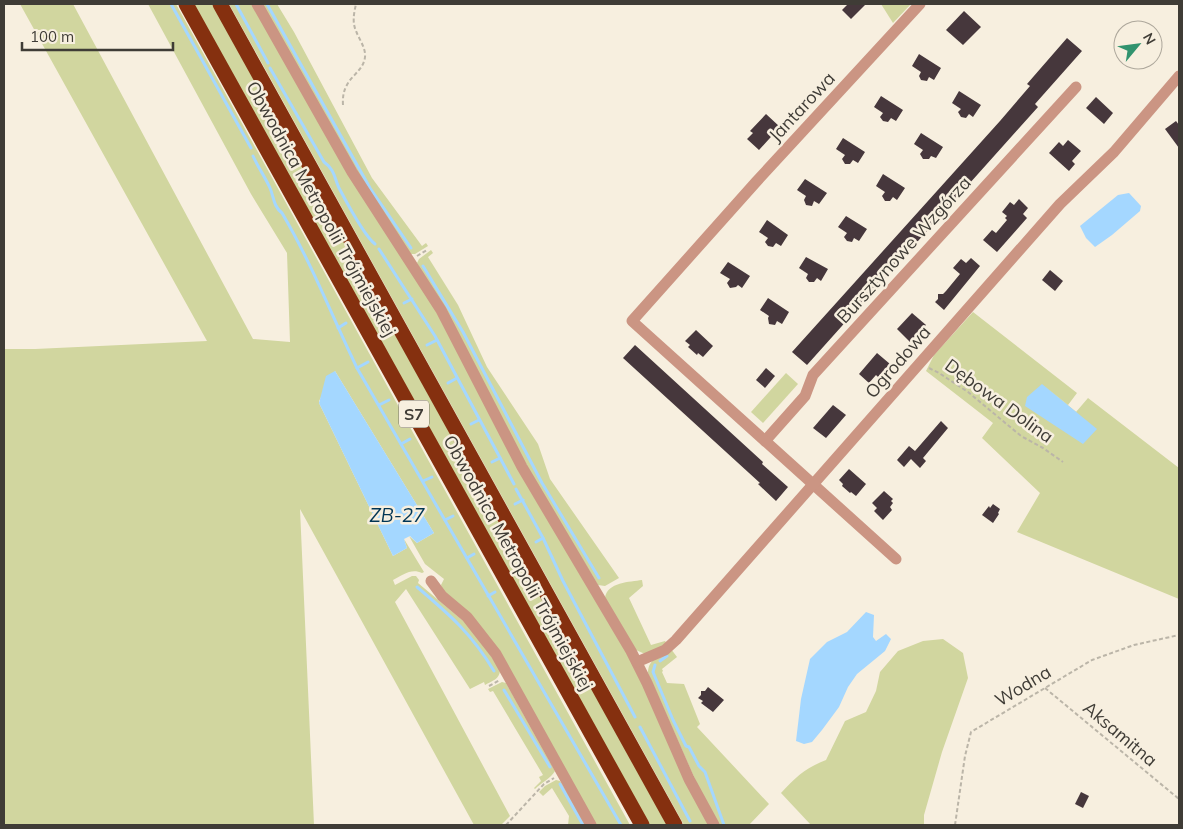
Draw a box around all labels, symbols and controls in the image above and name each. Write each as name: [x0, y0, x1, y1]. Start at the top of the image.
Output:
scale bar: [22, 20, 174, 52]
north arrow: [1113, 20, 1163, 70]
text: 100 m: [30, 27, 74, 46]
text: N: [1139, 30, 1160, 48]
street label: Jantarowa: [763, 67, 840, 146]
street label: Obwodnica Metropolii Trójmiejskiej: [241, 77, 401, 340]
street label: Bursztynowe Wzgórza: [832, 171, 976, 328]
street label: Ogrodowa: [860, 321, 935, 403]
street label: Dębowa Dolina: [940, 353, 1058, 448]
road number: S7: [399, 400, 429, 428]
street label: Obwodnica Metropolii Trójmiejskiej: [438, 431, 598, 694]
water label: ZB-27: [369, 503, 425, 527]
street label: Wodna: [991, 660, 1055, 711]
street label: Aksamitna: [1079, 696, 1162, 771]

